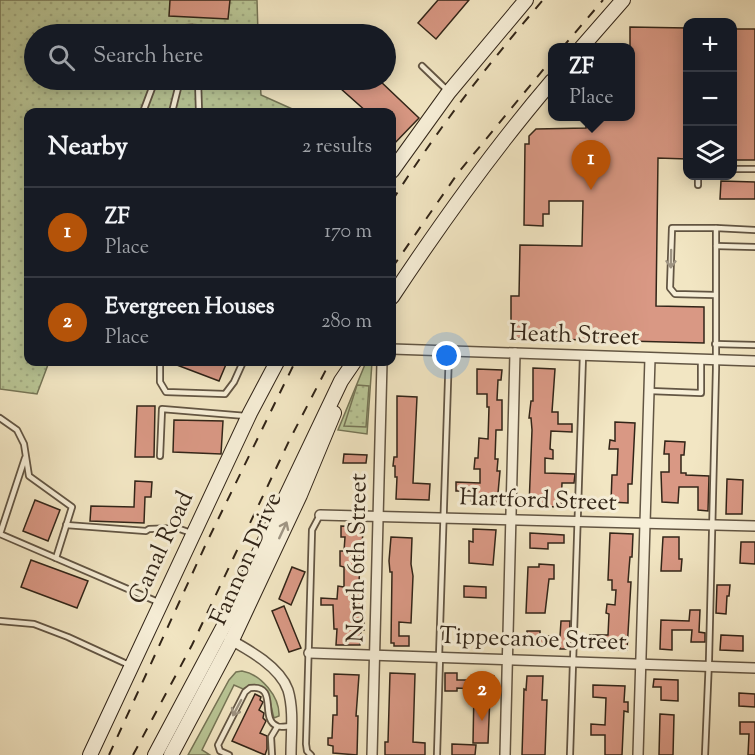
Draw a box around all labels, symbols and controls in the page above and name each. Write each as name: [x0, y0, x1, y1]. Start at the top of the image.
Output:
map controls: [683, 18, 737, 180]
button: +: [683, 18, 737, 72]
search box: [24, 24, 396, 90]
icon: search: [45, 41, 78, 74]
text: Search here: [93, 41, 203, 73]
popup: [548, 43, 635, 121]
text: ZF: [569, 52, 594, 84]
button: −: [683, 72, 737, 126]
text: Place: [569, 84, 614, 113]
button: layers: [683, 126, 737, 180]
text: Nearby: [48, 129, 128, 166]
text: 2 results: [302, 133, 372, 162]
pin: 1: [572, 140, 610, 190]
text: ZF: [105, 202, 130, 234]
text: 1: [64, 218, 71, 247]
text: 170 m: [324, 218, 372, 247]
text: Place: [105, 234, 149, 263]
one-way arrow: [665, 248, 677, 268]
text: Evergreen Houses: [105, 292, 275, 324]
text: 2: [63, 308, 72, 337]
text: 280 m: [321, 308, 372, 337]
street label: Heath Street: [508, 317, 640, 355]
text: Place: [105, 324, 149, 353]
your location: [432, 341, 461, 370]
street label: North 6th Street: [340, 473, 376, 643]
street label: Hartford Street: [459, 481, 617, 521]
street label: Canal Road: [121, 486, 203, 610]
street label: Fannon Drive: [203, 487, 291, 631]
one-way arrow: [278, 522, 290, 540]
street label: Tippecanoe Street: [439, 620, 627, 660]
pin: 2: [462, 672, 502, 721]
one-way arrow: [231, 699, 243, 716]

